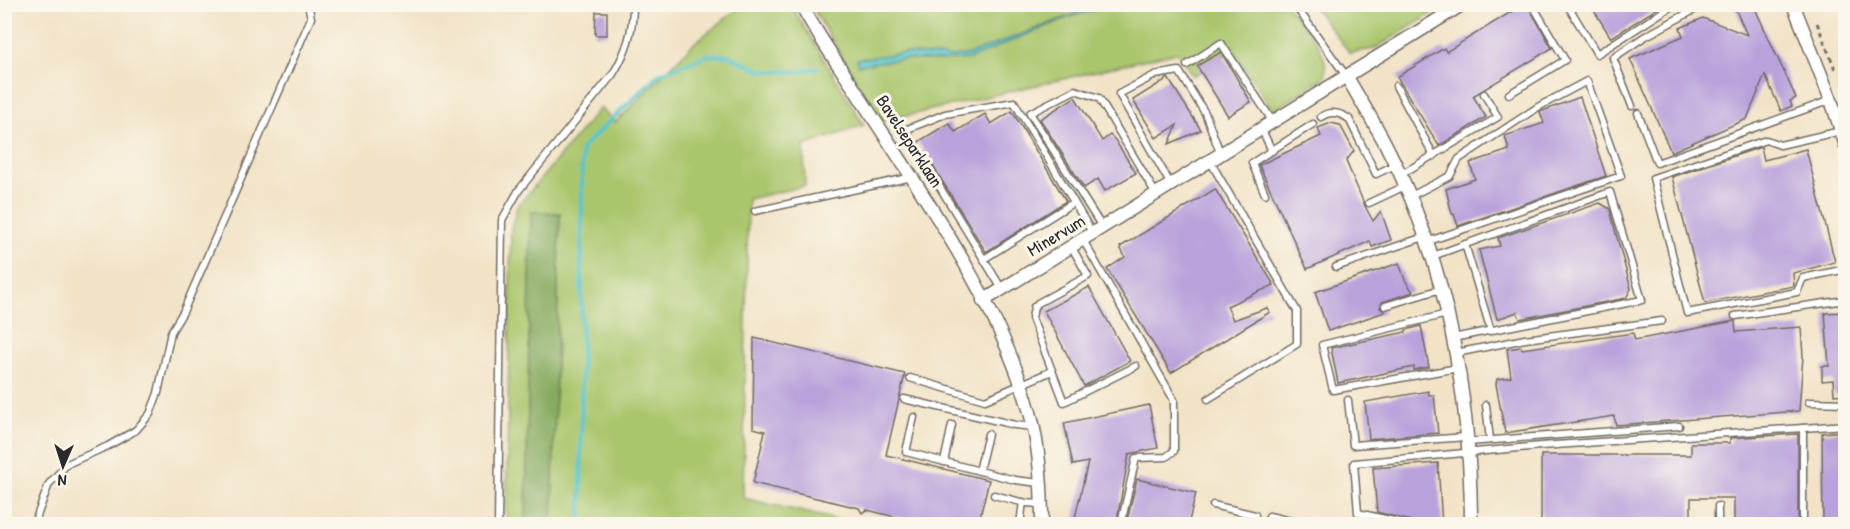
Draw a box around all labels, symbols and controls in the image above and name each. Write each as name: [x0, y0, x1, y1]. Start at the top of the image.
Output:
street label: Bavelseparklaan: [871, 90, 949, 192]
street label: Minervum: [1022, 208, 1090, 262]
north arrow: [33, 436, 93, 496]
text: N: [57, 470, 67, 492]

